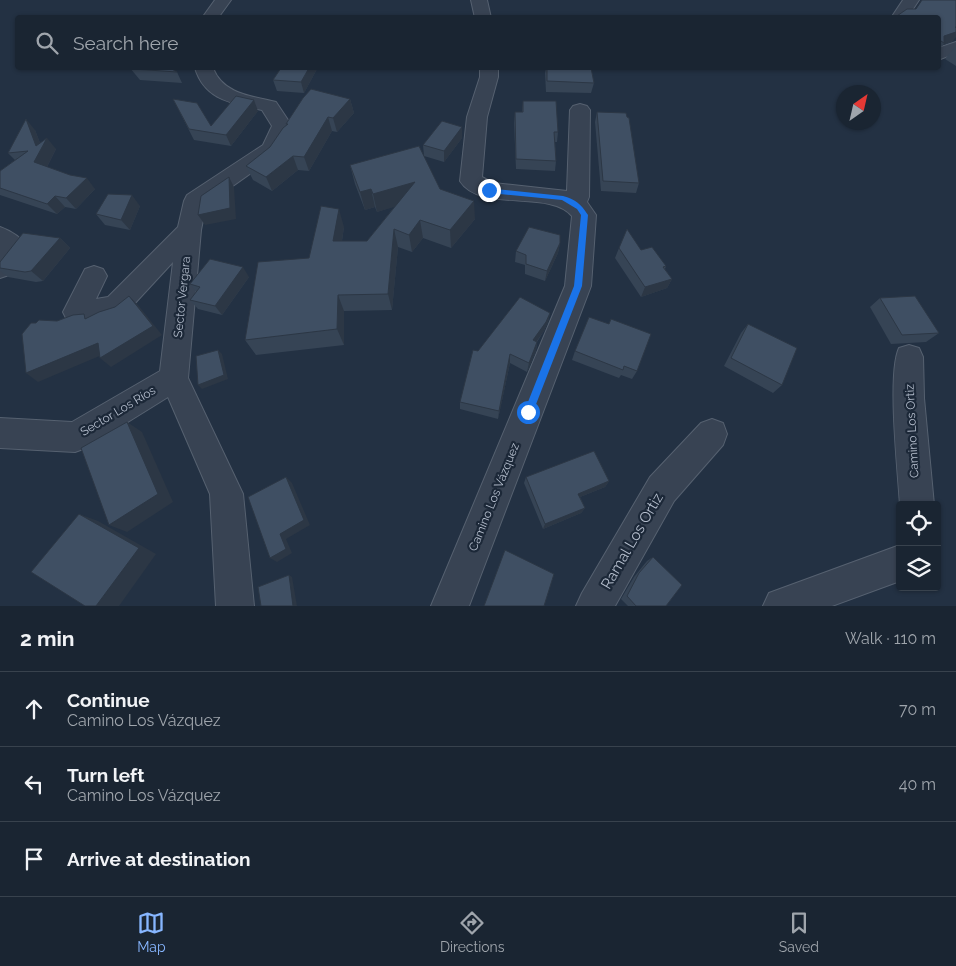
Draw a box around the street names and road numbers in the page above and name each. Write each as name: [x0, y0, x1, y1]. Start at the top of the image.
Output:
street label: Sector Vergara: [171, 256, 193, 338]
street label: Sector Los Ríos: [78, 383, 158, 439]
street label: Camino Los Ortiz: [903, 384, 921, 478]
street label: Camino Los Vázquez: [466, 441, 522, 553]
street label: Ramal Los Ortiz: [597, 490, 667, 592]

